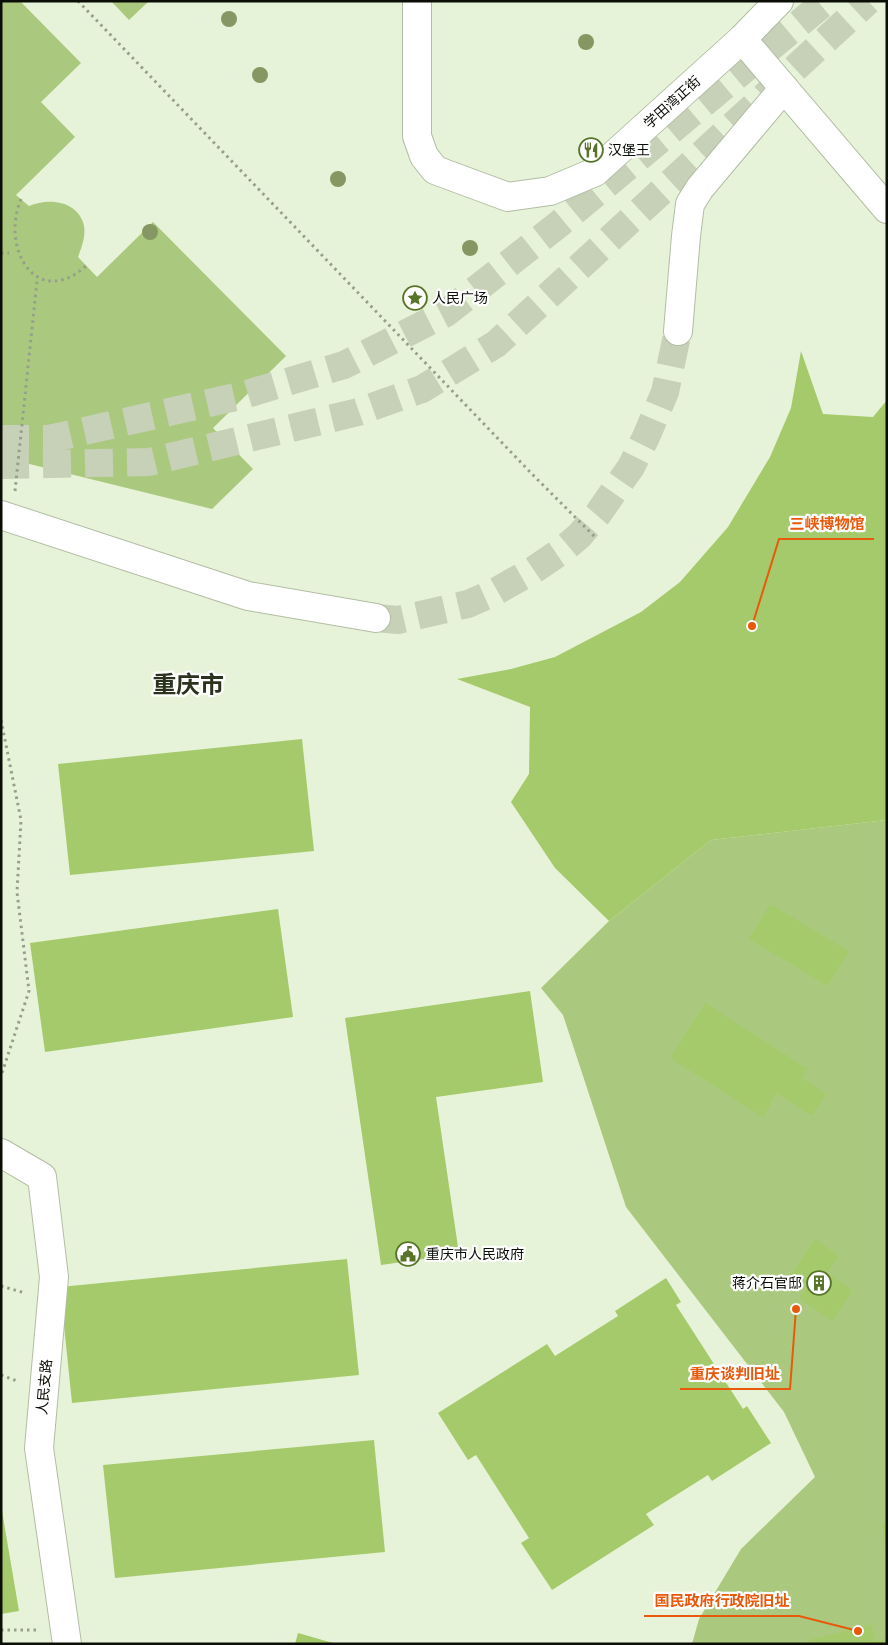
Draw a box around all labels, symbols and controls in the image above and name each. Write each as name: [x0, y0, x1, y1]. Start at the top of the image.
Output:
street label: 学田湾正街: [640, 72, 704, 132]
restaurant icon: 汉堡王: [578, 137, 604, 163]
place label: 汉堡王: [608, 141, 650, 159]
place icon: 人民广场: [402, 285, 428, 311]
place label: 人民广场: [432, 289, 488, 307]
callout: 三峡博物馆: [779, 509, 874, 539]
text: 三峡博物馆: [789, 513, 865, 534]
district label: 重庆市: [152, 668, 224, 700]
public building icon: 重庆市人民政府: [395, 1241, 421, 1267]
place label: 重庆市人民政府: [426, 1245, 524, 1263]
building icon: 蒋介石官邸: [806, 1270, 832, 1296]
place label: 蒋介石官邸: [732, 1274, 802, 1292]
street label: 人民支路: [33, 1358, 55, 1416]
callout: 重庆谈判旧址: [680, 1359, 790, 1389]
text: 重庆谈判旧址: [690, 1363, 780, 1384]
callout: 国民政府行政院旧址: [644, 1586, 799, 1616]
text: 国民政府行政院旧址: [654, 1590, 790, 1611]

